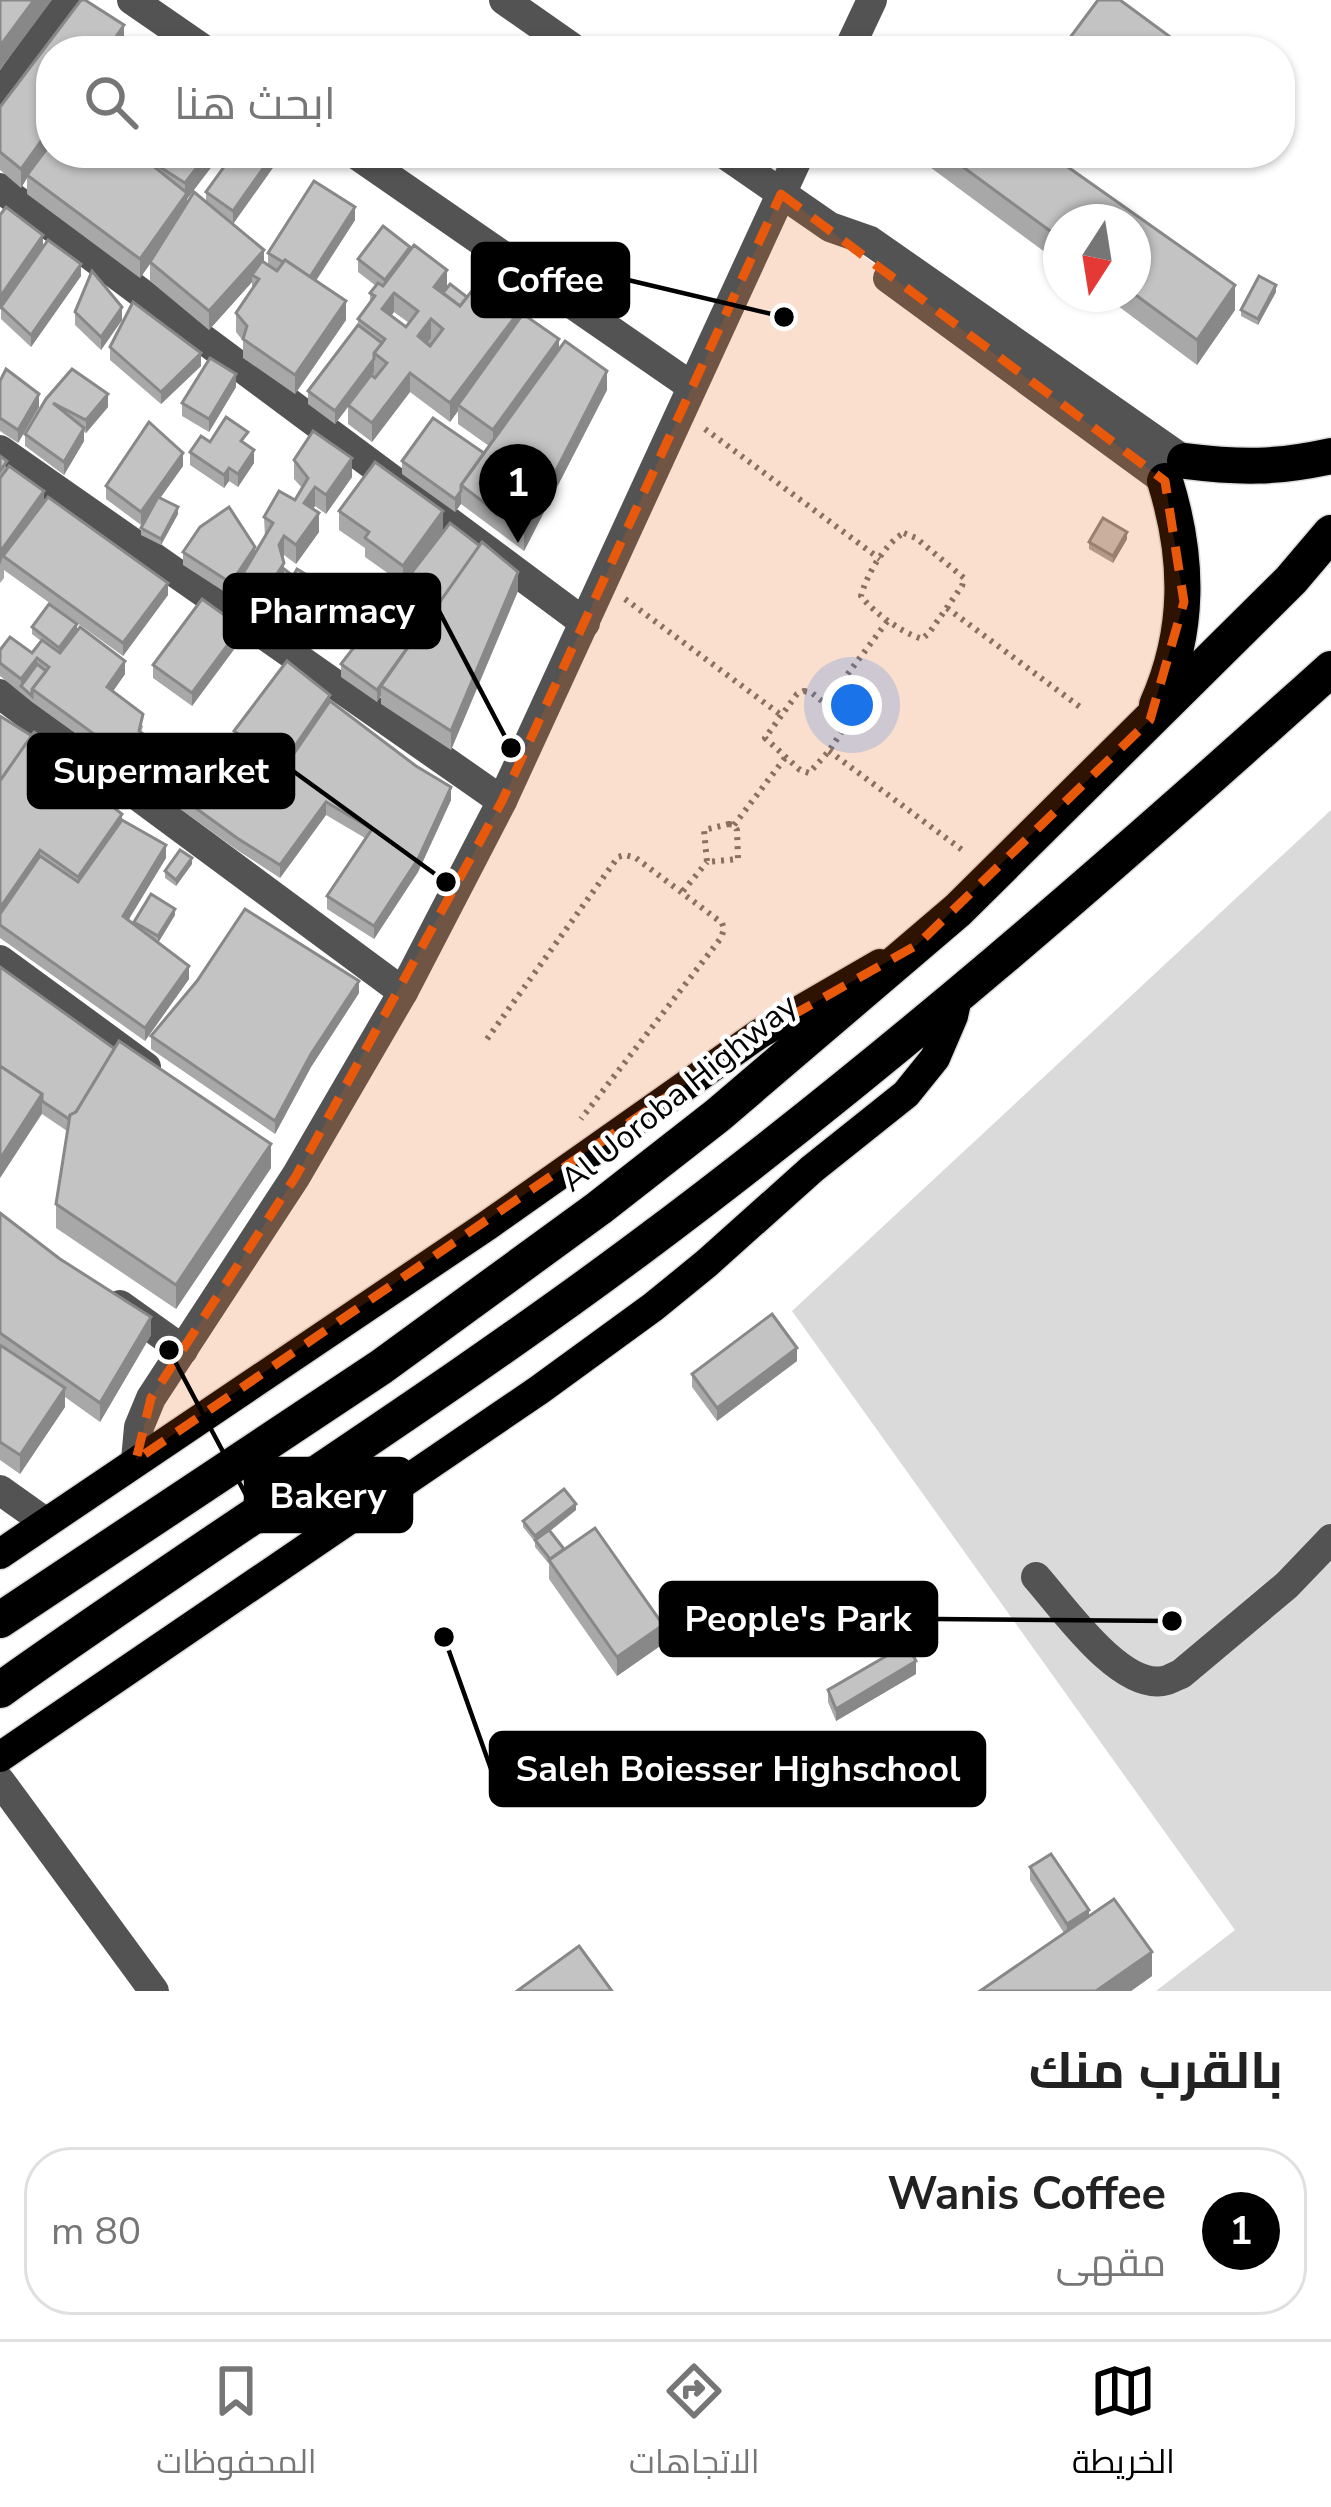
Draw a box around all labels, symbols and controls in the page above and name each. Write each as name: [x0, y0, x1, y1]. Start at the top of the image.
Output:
search box: [36, 36, 1295, 168]
icon: search: [78, 69, 144, 135]
text: ابحث هنا: [174, 74, 336, 135]
north arrow: [1043, 204, 1151, 312]
callout: Coffee: [473, 244, 628, 316]
text: Coffee: [496, 256, 604, 305]
pin: 1: [479, 444, 557, 543]
callout: Pharmacy: [225, 575, 439, 647]
text: Pharmacy: [249, 587, 416, 636]
your location: [822, 675, 882, 735]
callout: Supermarket: [29, 735, 293, 807]
text: Supermarket: [53, 747, 269, 796]
street label: Al Uoroba Highway: [551, 984, 807, 1202]
callout: Bakery: [246, 1459, 411, 1531]
text: Bakery: [269, 1472, 388, 1521]
callout: People's Park: [661, 1583, 936, 1655]
text: People's Park: [685, 1595, 912, 1644]
callout: Saleh Boiesser Highschool: [491, 1733, 984, 1805]
text: Saleh Boiesser Highschool: [515, 1745, 961, 1794]
text: بالقرب منك: [1029, 2036, 1283, 2106]
text: Wanis Coffee: [887, 2164, 1166, 2225]
text: 80 m: [51, 2205, 141, 2258]
text: 1: [1229, 2205, 1253, 2258]
text: مقهى: [1056, 2237, 1166, 2290]
tab: المحفوظات: [156, 2358, 317, 2492]
tab: الاتجاهات: [629, 2358, 760, 2492]
tab: الخريطة: [1072, 2358, 1175, 2492]

